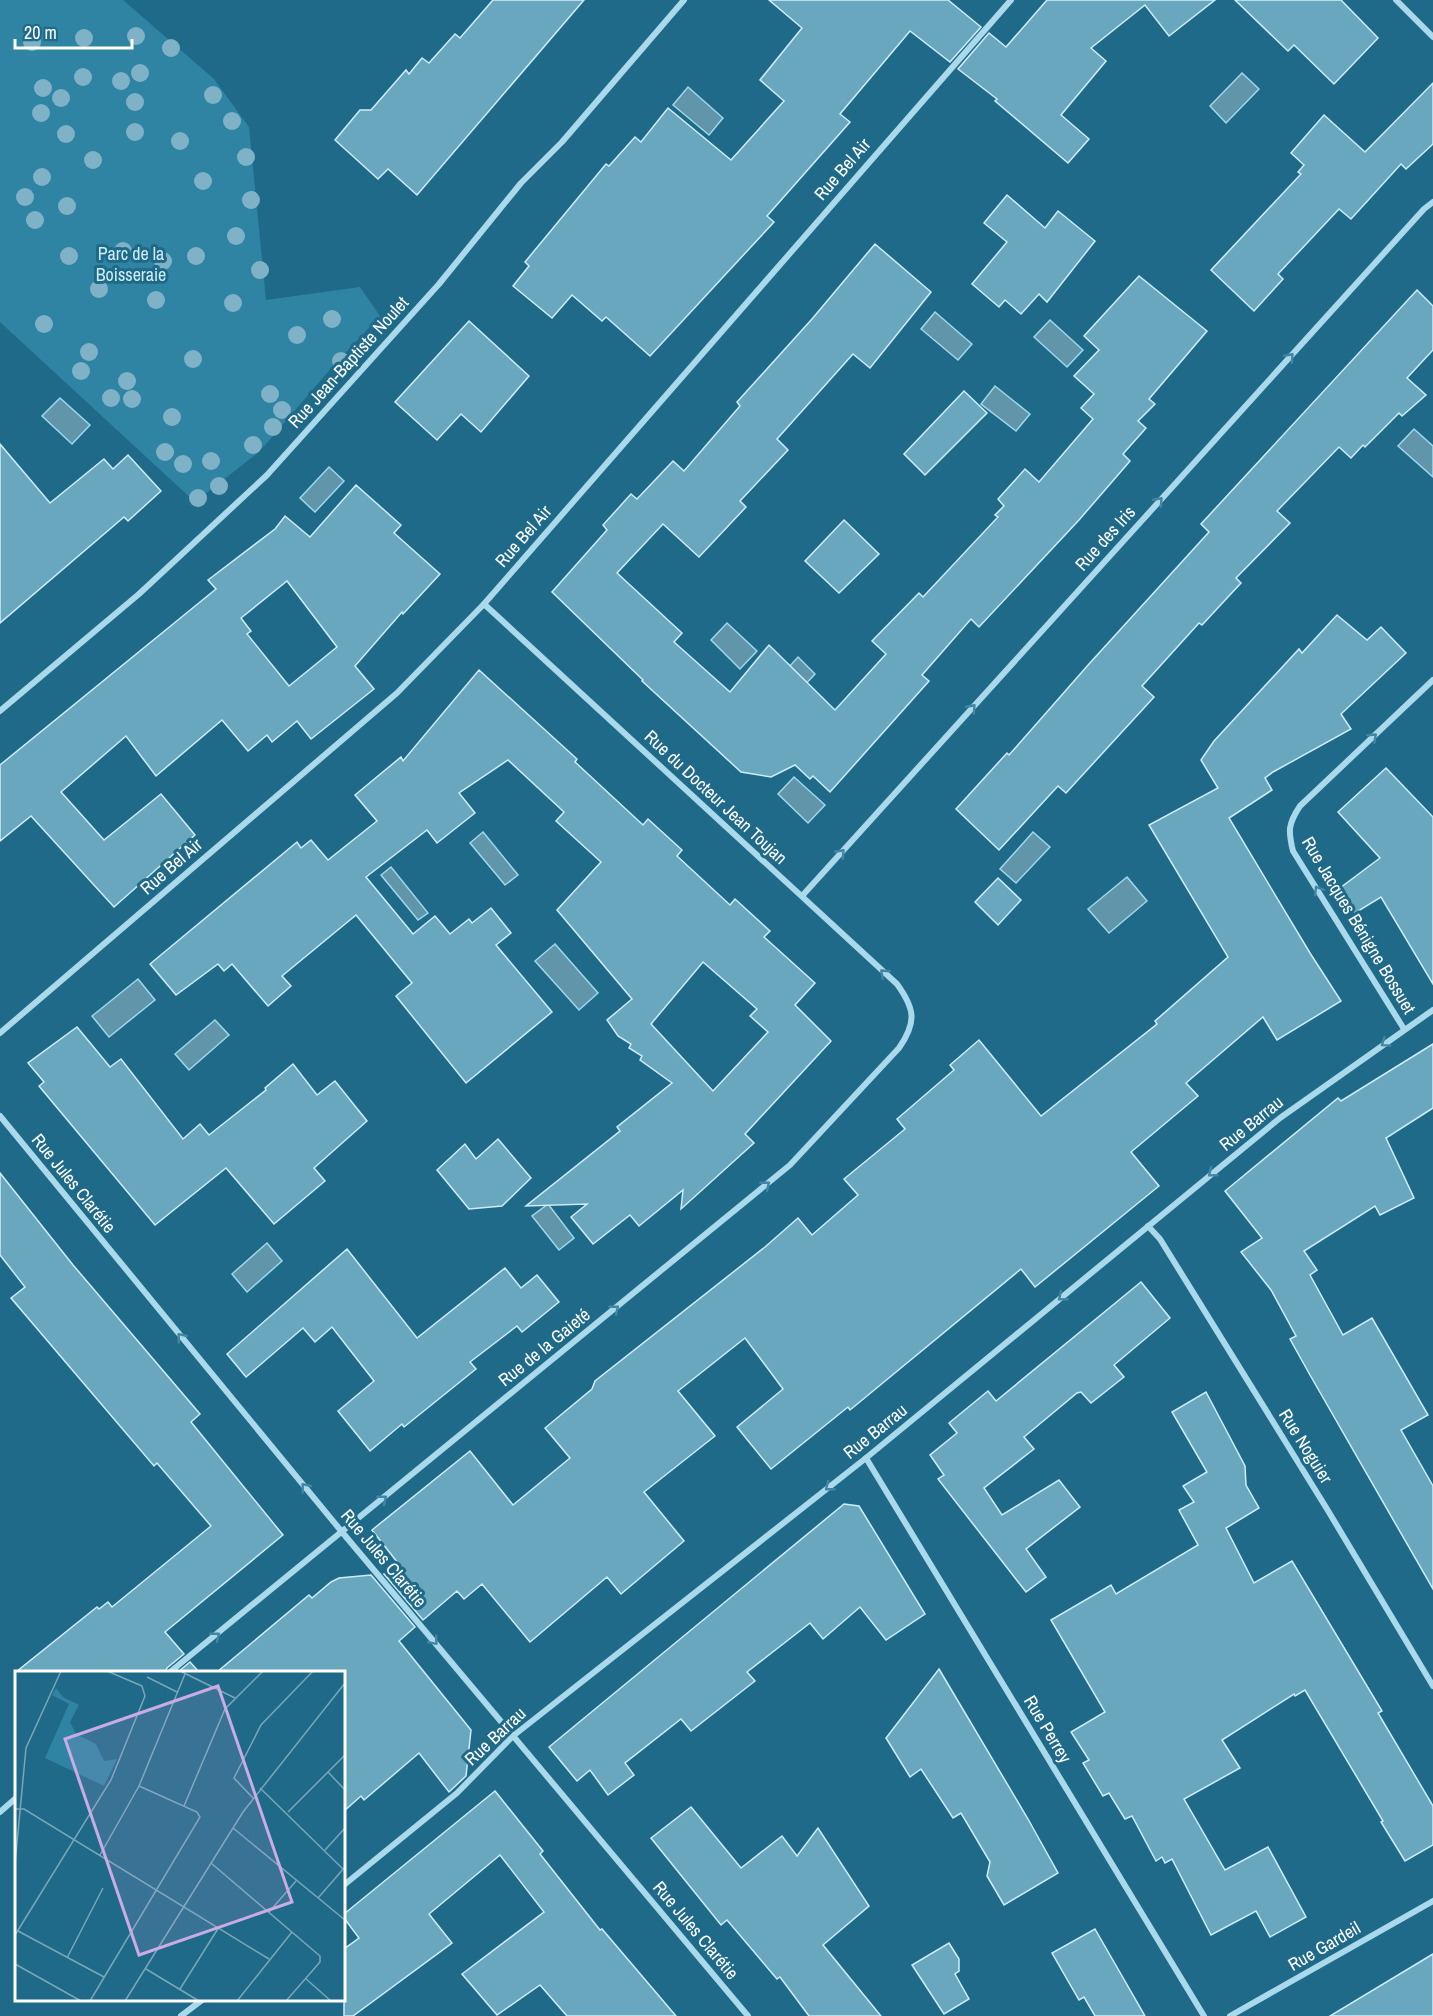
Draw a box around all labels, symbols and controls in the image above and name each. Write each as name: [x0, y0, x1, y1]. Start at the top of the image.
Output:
scale bar: [15, 12, 132, 50]
text: 20 m: [24, 20, 57, 45]
street label: Rue Bel Air: [808, 133, 876, 205]
park label: Parc de la Boisseraie: [96, 241, 166, 287]
street label: Rue Jean-Baptiste Noulet: [282, 291, 414, 433]
one-way arrow: [1283, 353, 1294, 363]
one-way arrow: [1152, 498, 1163, 508]
street label: Rue Bel Air: [489, 500, 557, 572]
street label: Rue des Iris: [1069, 500, 1141, 576]
one-way arrow: [965, 705, 976, 715]
street label: Rue du Docteur Jean Toujan: [639, 724, 793, 870]
one-way arrow: [1365, 734, 1376, 745]
street label: Rue Bel Air: [135, 832, 207, 900]
street label: Rue Jacques Bénigne Bossuet: [1296, 832, 1422, 1018]
one-way arrow: [834, 849, 845, 860]
one-way arrow: [1314, 886, 1325, 897]
one-way arrow: [880, 969, 891, 980]
one-way arrow: [1380, 1036, 1391, 1047]
street label: Rue Barrau: [1214, 1090, 1288, 1156]
street label: Rue Jules Clarétie: [26, 1128, 122, 1238]
one-way arrow: [1208, 1166, 1219, 1177]
one-way arrow: [759, 1181, 770, 1192]
one-way arrow: [1058, 1290, 1069, 1301]
street label: Rue de la Gaieté: [493, 1302, 595, 1392]
one-way arrow: [608, 1305, 619, 1316]
one-way arrow: [177, 1333, 188, 1344]
street label: Rue Barrau: [838, 1398, 912, 1464]
street label: Rue Noguier: [1273, 1404, 1339, 1488]
one-way arrow: [825, 1479, 836, 1490]
one-way arrow: [301, 1483, 312, 1494]
one-way arrow: [376, 1495, 387, 1506]
street label: Rue Jules Clarétie: [335, 1503, 433, 1613]
one-way arrow: [209, 1632, 220, 1643]
one-way arrow: [427, 1634, 438, 1645]
inset map: [15, 1671, 345, 2001]
street label: Rue Perrey: [1018, 1691, 1078, 1768]
street label: Rue Barrau: [459, 1701, 531, 1771]
street label: Rue Jules Clarétie: [647, 1875, 745, 1985]
street label: Rue Gardeil: [1283, 1915, 1365, 1977]

